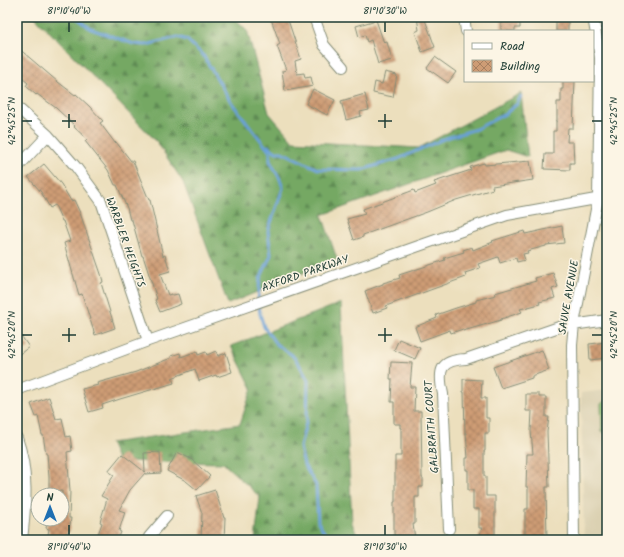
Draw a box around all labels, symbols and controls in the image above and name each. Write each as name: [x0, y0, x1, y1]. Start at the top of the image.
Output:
text: 81°10'40"W: [47, 3, 91, 19]
text: 81°10'30"W: [363, 3, 407, 19]
legend: [464, 30, 594, 82]
text: Road: [500, 37, 525, 56]
text: Building: [500, 57, 540, 76]
text: 42°45'25"N: [4, 97, 20, 145]
text: 42°45'25"N: [606, 97, 622, 145]
street label: WARBLER HEIGHTS: [100, 195, 150, 290]
street label: AXFORD PARKWAY: [259, 250, 352, 297]
street label: SAUVE AVENUE: [554, 258, 584, 336]
text: 42°45'20"N: [4, 311, 20, 359]
text: 42°45'20"N: [606, 311, 622, 359]
street label: GALBRAITH COURT: [420, 379, 444, 474]
north arrow: [30, 487, 70, 527]
text: N: [47, 489, 54, 507]
text: 81°10'40"W: [47, 539, 91, 555]
text: 81°10'30"W: [363, 539, 407, 555]

